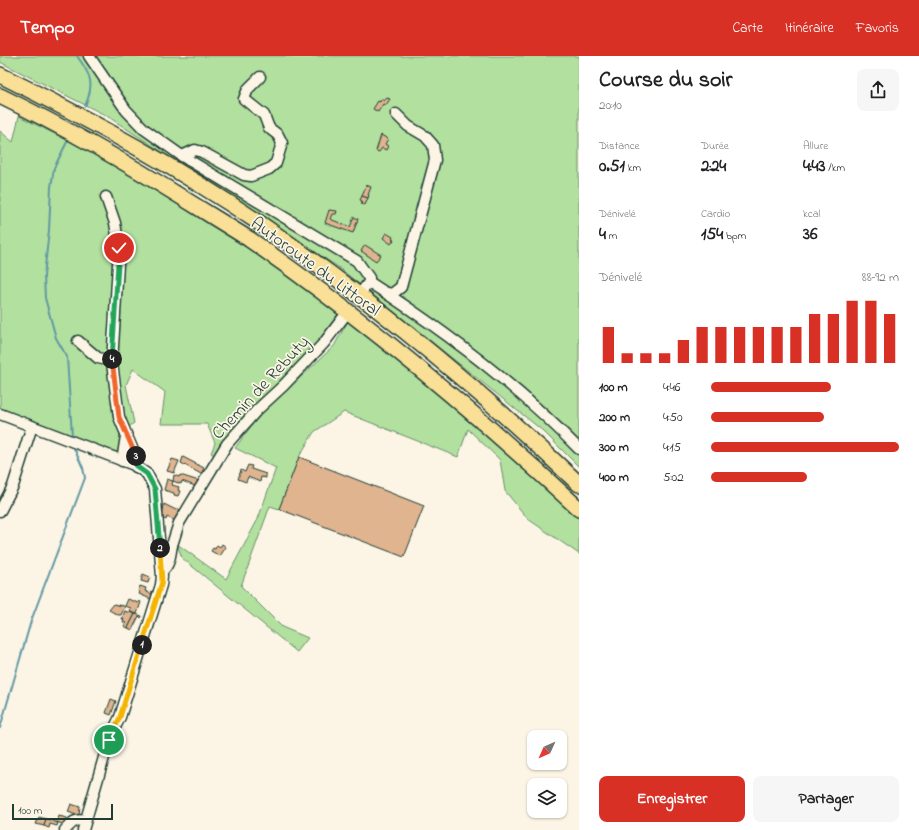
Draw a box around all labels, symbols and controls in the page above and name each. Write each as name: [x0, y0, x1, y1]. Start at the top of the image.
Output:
text: Tempo: [20, 15, 74, 42]
text: Carte: [732, 18, 763, 39]
text: Itinéraire: [785, 18, 834, 39]
text: Favoris: [856, 18, 899, 39]
text: Course du soir: [599, 65, 732, 97]
button: share: [857, 69, 899, 111]
text: 20:10: [599, 96, 622, 115]
text: Distance: [599, 138, 640, 154]
text: Durée: [701, 138, 729, 154]
text: Allure: [803, 138, 828, 154]
text: 0.51: [599, 154, 625, 179]
text: 2:24: [701, 154, 726, 179]
text: 4:43: [803, 154, 825, 179]
text: km: [625, 160, 641, 176]
text: /km: [825, 160, 845, 176]
text: Dénivelé: [599, 206, 636, 222]
text: Cardio: [701, 206, 730, 222]
text: kcal: [803, 206, 821, 222]
street label: Autoroute du Littoral: [244, 212, 385, 324]
text: 4: [599, 222, 606, 247]
text: 154: [701, 222, 723, 247]
text: 36: [803, 222, 818, 247]
text: m: [606, 228, 617, 244]
text: bpm: [723, 228, 746, 244]
pin: [102, 231, 136, 265]
icon: check: [108, 237, 130, 259]
text: Dénivelé: [599, 268, 642, 287]
text: 88–92 m: [862, 268, 899, 287]
street label: Chemin de Rebuty: [206, 331, 317, 446]
pin: 4: [102, 349, 122, 369]
text: 4: [110, 351, 114, 367]
text: 100 m: [599, 378, 628, 397]
text: 4:46: [663, 378, 681, 397]
text: 200 m: [599, 408, 630, 427]
text: 4:50: [663, 408, 683, 427]
text: 300 m: [599, 438, 629, 457]
text: 4:15: [663, 438, 681, 457]
pin: 3: [126, 446, 146, 466]
text: 3: [134, 448, 138, 464]
text: 400 m: [599, 468, 629, 487]
text: 5:02: [663, 468, 684, 487]
pin: 2: [150, 538, 170, 558]
text: 2: [157, 540, 163, 556]
pin: 1: [132, 635, 152, 655]
text: 1: [140, 637, 144, 653]
pin: [92, 723, 126, 757]
icon: arrive: [98, 729, 120, 751]
north arrow: [527, 730, 567, 770]
map controls: [527, 730, 567, 818]
button: Enregistrer: [599, 776, 745, 822]
button: Partager: [753, 776, 899, 822]
button: layers: [527, 778, 567, 818]
scale bar: [12, 802, 113, 821]
text: 100 m: [18, 803, 42, 819]

